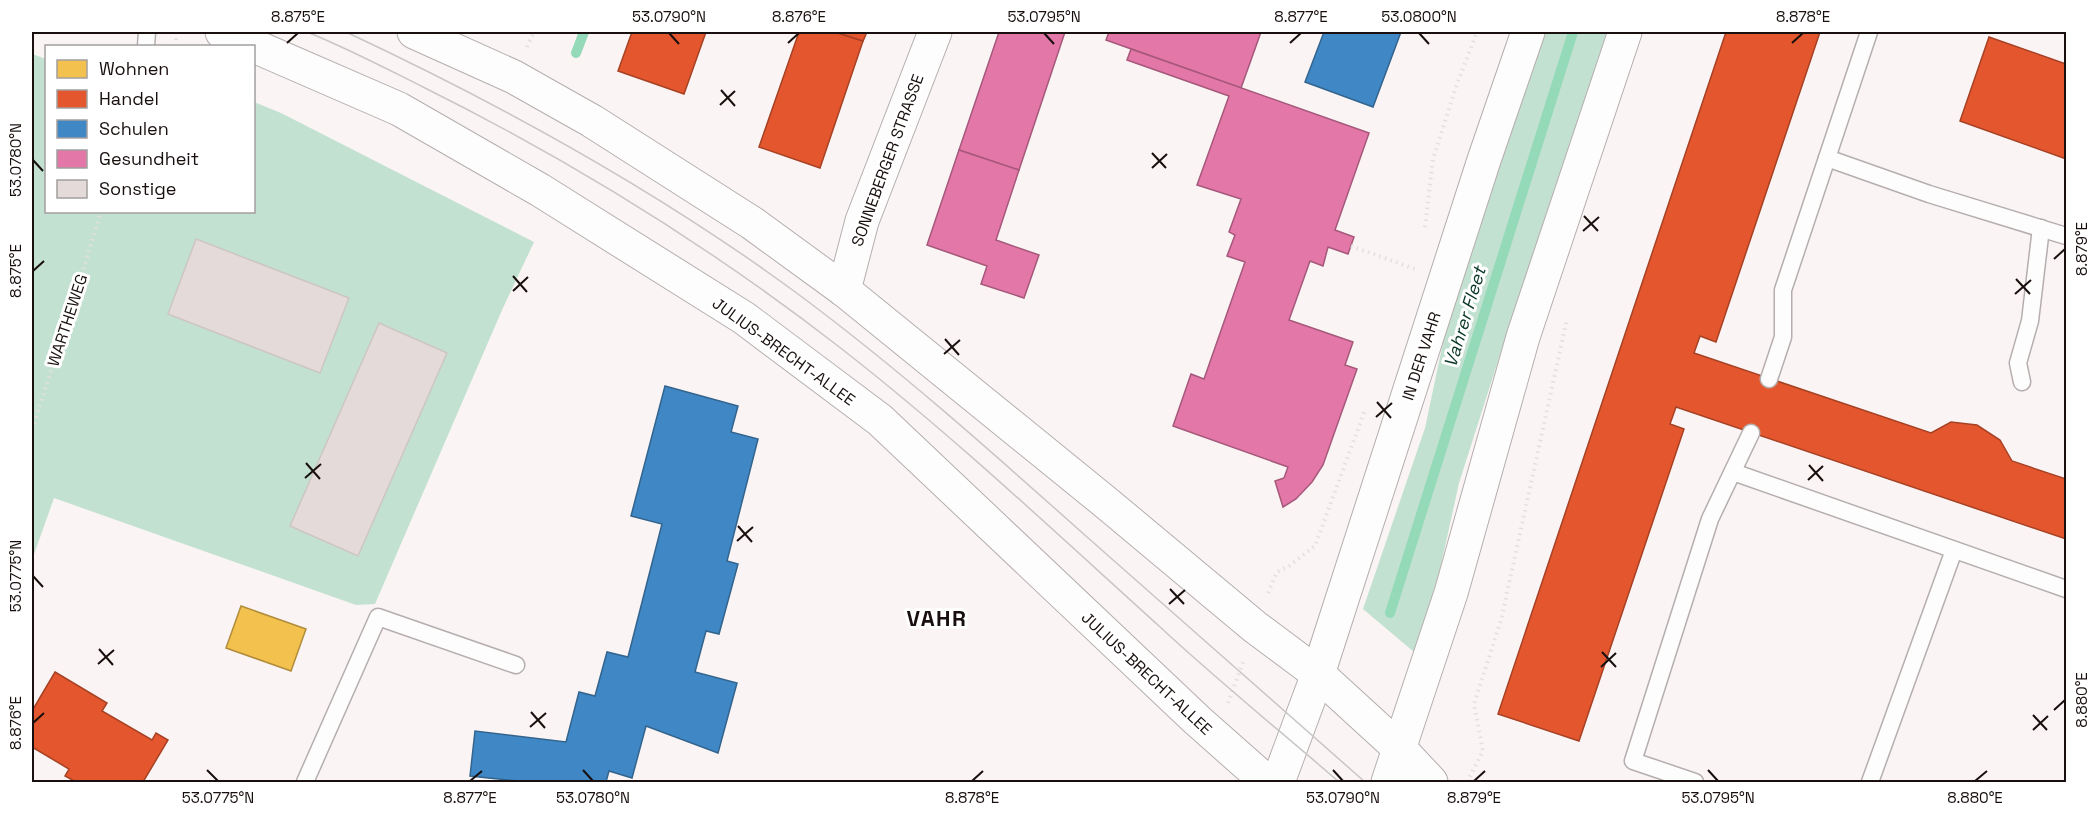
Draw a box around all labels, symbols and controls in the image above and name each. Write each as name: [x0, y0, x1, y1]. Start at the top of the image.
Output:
text: 8.875°E: [271, 7, 325, 26]
text: 53.0790°N: [632, 7, 706, 26]
text: 8.876°E: [772, 7, 826, 26]
text: 53.0795°N: [1007, 7, 1081, 26]
text: 8.877°E: [1274, 7, 1328, 26]
text: 53.0800°N: [1381, 7, 1457, 26]
text: 8.878°E: [1776, 7, 1830, 26]
legend: [45, 45, 255, 213]
text: Wohnen: [99, 57, 169, 80]
street label: SONNEBERGER STRASSE: [847, 71, 928, 249]
text: Handel: [99, 87, 159, 110]
text: Schulen: [99, 117, 169, 140]
text: 53.0780°N: [6, 123, 25, 197]
text: Gesundheit: [99, 147, 199, 170]
text: Sonstige: [99, 177, 176, 200]
text: 8.879°E: [2072, 222, 2091, 276]
text: 8.875°E: [6, 244, 25, 298]
water label: Vahrer Fleet: [1438, 262, 1491, 370]
street label: WARTHEWEG: [43, 271, 92, 369]
street label: JULIUS-BRECHT-ALLEE: [708, 292, 859, 410]
street label: IN DER VAHR: [1397, 309, 1446, 403]
text: 53.0775°N: [6, 540, 25, 612]
district label: VAHR: [907, 604, 967, 632]
street label: JULIUS-BRECHT-ALLEE: [1077, 607, 1217, 740]
text: 8.880°E: [2072, 672, 2091, 728]
text: 8.876°E: [6, 696, 25, 750]
text: 53.0775°N: [182, 788, 254, 807]
text: 8.877°E: [443, 788, 497, 807]
text: 53.0780°N: [556, 788, 630, 807]
text: 8.878°E: [945, 788, 999, 807]
text: 53.0790°N: [1306, 788, 1380, 807]
text: 8.879°E: [1447, 788, 1501, 807]
text: 53.0795°N: [1681, 788, 1755, 807]
text: 8.880°E: [1947, 788, 2003, 807]

